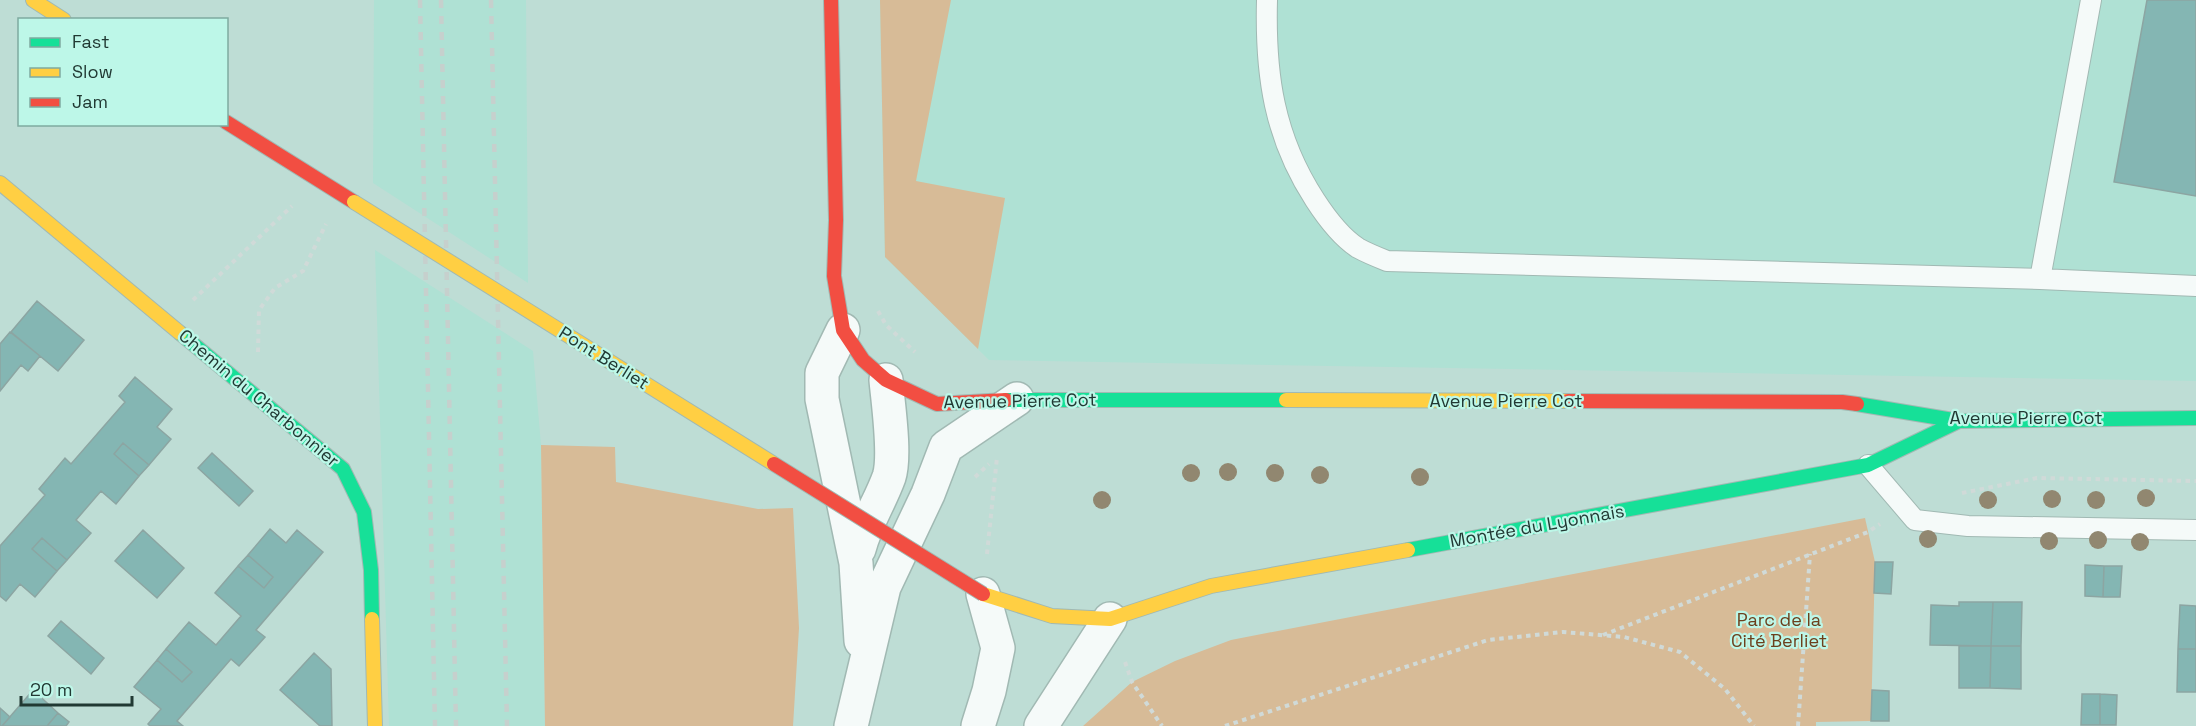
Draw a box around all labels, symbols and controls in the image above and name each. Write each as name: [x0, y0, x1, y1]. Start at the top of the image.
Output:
legend: [18, 18, 228, 126]
text: Fast: [72, 30, 109, 53]
text: Slow: [72, 60, 113, 83]
text: Jam: [72, 90, 108, 113]
street label: Pont Berliet: [555, 321, 654, 394]
street label: Chemin du Charbonnier: [174, 324, 344, 472]
street label: Avenue Pierre Cot: [943, 388, 1097, 413]
street label: Avenue Pierre Cot: [1429, 389, 1583, 412]
street label: Avenue Pierre Cot: [1949, 406, 2103, 429]
street label: Montée du Lyonnais: [1448, 499, 1626, 552]
park label: Parc de la Cité Berliet: [1731, 608, 1827, 652]
scale bar: [21, 669, 132, 707]
text: 20 m: [30, 678, 73, 701]

